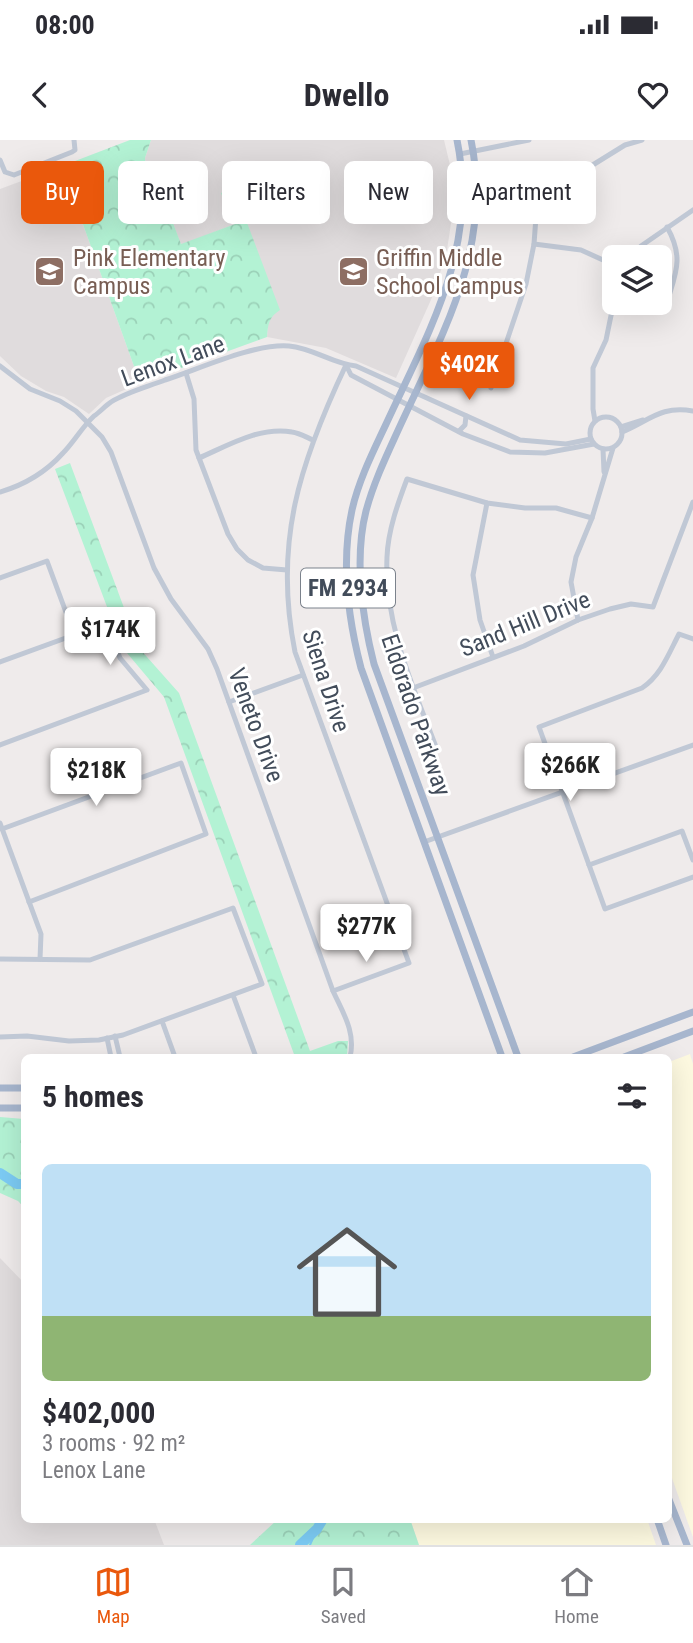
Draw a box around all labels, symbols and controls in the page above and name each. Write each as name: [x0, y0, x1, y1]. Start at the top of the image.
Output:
text: 08:00: [35, 10, 95, 40]
icon: back: [21, 76, 59, 114]
text: Dwello: [304, 76, 389, 114]
icon: heart: [634, 76, 672, 114]
chip: Buy: [21, 161, 104, 224]
chip: Rent: [118, 161, 208, 224]
chip: Filters: [222, 161, 330, 224]
chip: New: [344, 161, 433, 224]
chip: Apartment: [447, 161, 596, 224]
place label: Pink Elementary Campus: [73, 244, 226, 300]
place label: Griffin Middle School Campus: [376, 244, 524, 300]
map controls: [602, 245, 672, 315]
button: layers: [602, 245, 672, 315]
school or university icon: Pink Elementary Campus: [33, 255, 67, 289]
school or university icon: Griffin Middle School Campus: [336, 255, 370, 289]
street label: Lenox Lane: [118, 329, 228, 393]
pin: $402K: [420, 342, 518, 402]
text: $402K: [439, 351, 499, 378]
road number: FM 2934: [301, 568, 395, 608]
street label: Sand Hill Drive: [456, 585, 594, 663]
pin: $174K: [61, 608, 159, 667]
text: $174K: [80, 616, 140, 643]
street label: Siena Drive: [296, 626, 356, 736]
street label: Eldorado Parkway: [375, 631, 457, 799]
street label: Veneto Drive: [222, 664, 290, 786]
pin: $266K: [521, 744, 619, 803]
pin: $218K: [47, 748, 145, 808]
text: $266K: [540, 752, 600, 779]
text: $218K: [66, 757, 126, 784]
pin: $277K: [317, 904, 415, 964]
text: $277K: [336, 913, 396, 940]
icon: filters: [613, 1077, 651, 1115]
text: 5 homes: [42, 1079, 144, 1114]
icon: home: [284, 1209, 410, 1335]
text: $402,000: [42, 1395, 155, 1430]
text: 3 rooms · 92 m²: [42, 1430, 185, 1457]
text: Lenox Lane: [42, 1457, 145, 1484]
tab: Map: [94, 1563, 132, 1628]
tab: Saved: [321, 1563, 366, 1628]
tab: Home: [554, 1563, 599, 1628]

